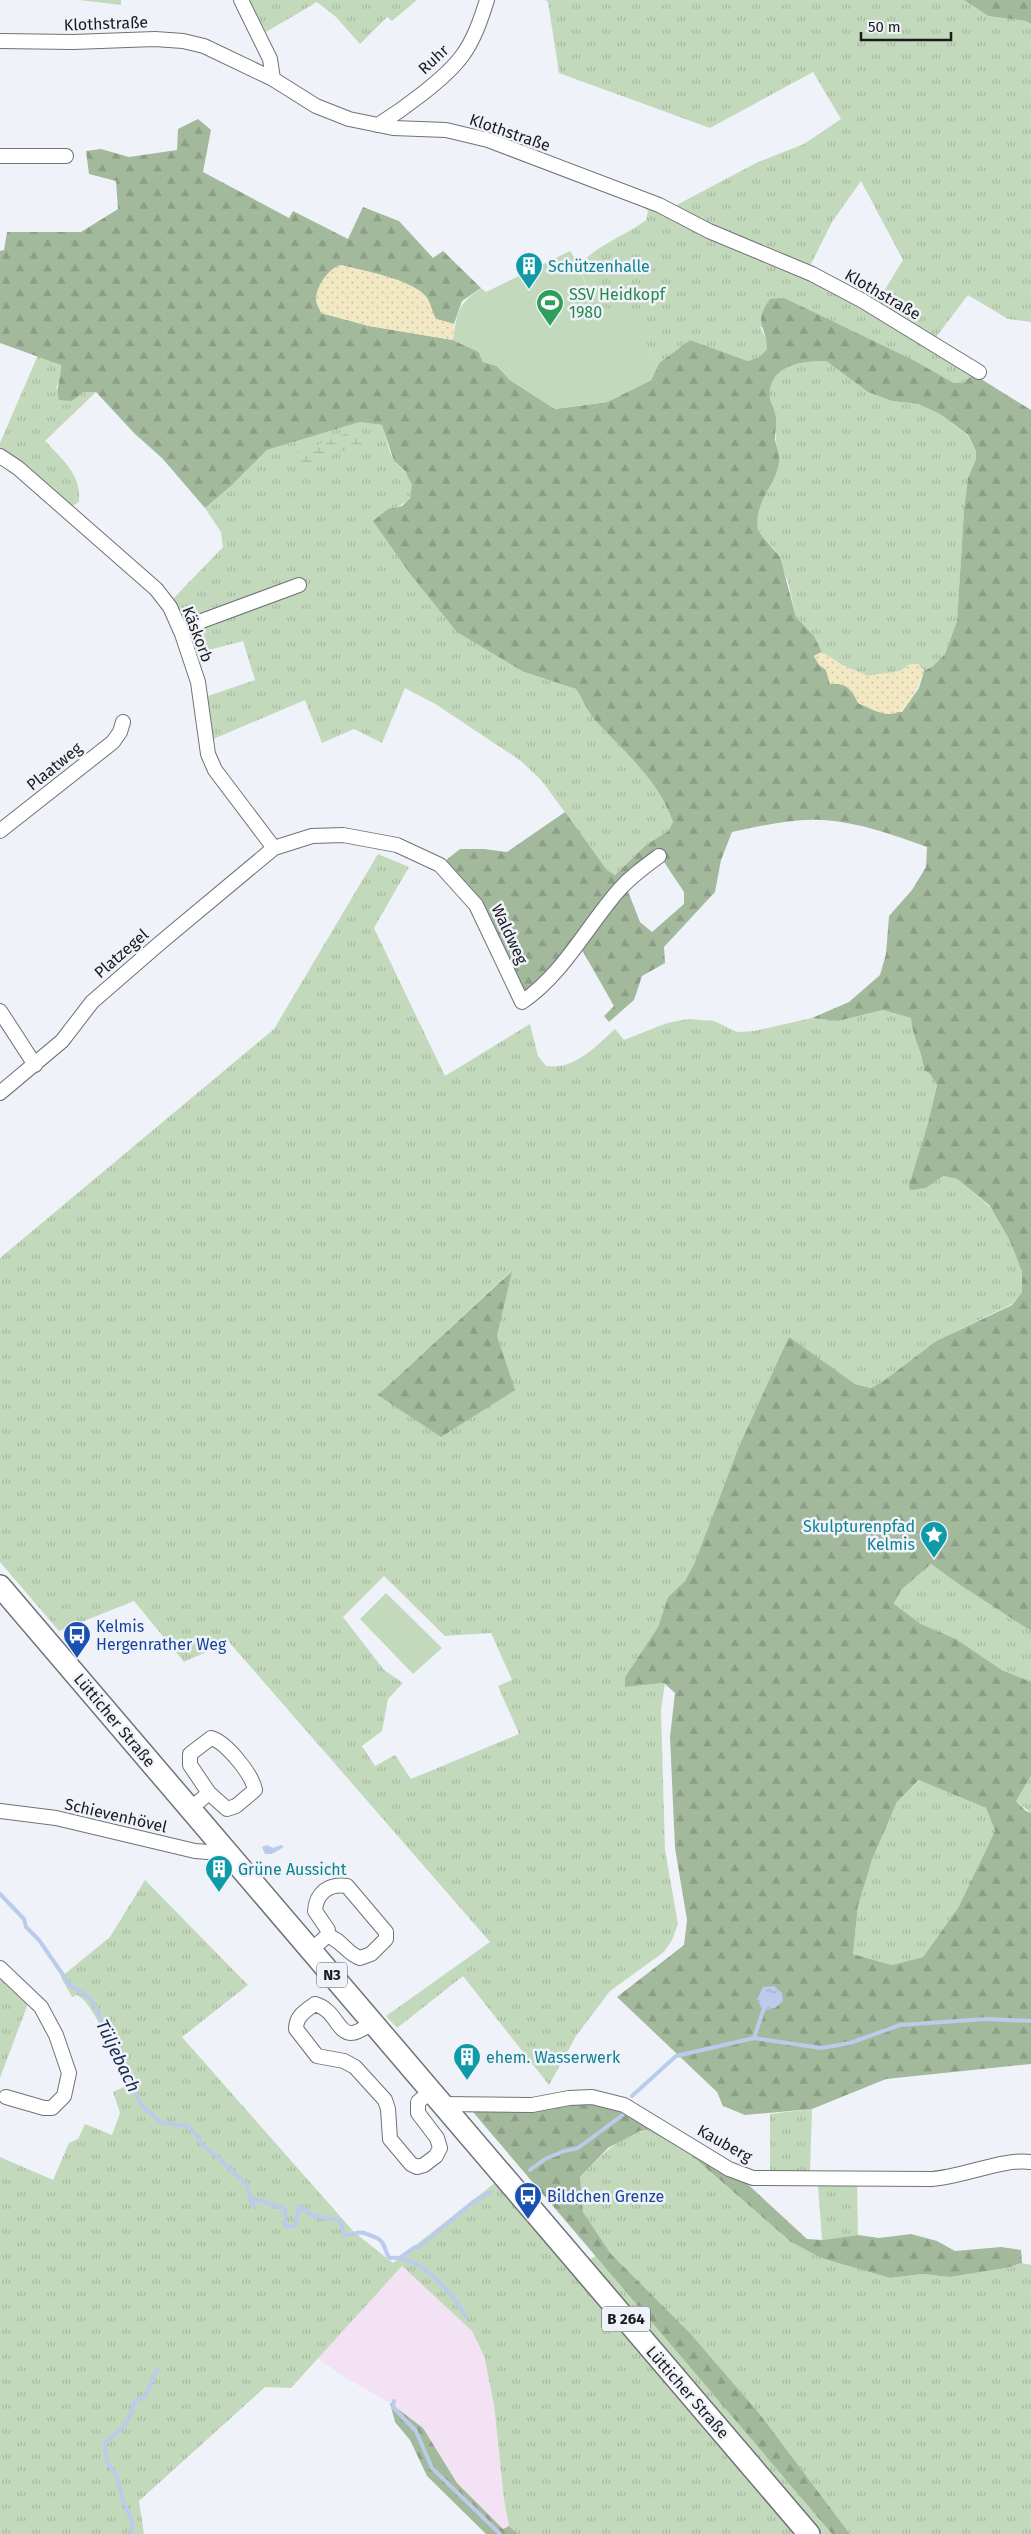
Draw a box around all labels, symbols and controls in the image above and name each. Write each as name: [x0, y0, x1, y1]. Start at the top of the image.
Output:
scale bar: [861, 10, 951, 42]
street label: Klothstraße: [64, 13, 148, 34]
text: 50 m: [868, 18, 901, 36]
street label: Ruhr: [414, 40, 453, 78]
street label: Klothstraße: [467, 110, 553, 155]
building icon: Schützenhalle: [514, 251, 544, 290]
place label: Schützenhalle: [548, 257, 650, 276]
street label: Klothstraße: [841, 265, 924, 324]
place label: SSV Heidkopf 1980: [569, 285, 667, 322]
sports icon: SSV Heidkopf 1980: [535, 288, 565, 327]
street label: Käskorb: [178, 604, 217, 665]
street label: Plaatweg: [23, 738, 86, 794]
street label: Waldweg: [487, 901, 532, 968]
street label: Platzegel: [90, 925, 152, 982]
place label: Skulpturenpfad Kelmis: [803, 1517, 915, 1554]
place icon: Skulpturenpfad Kelmis: [919, 1520, 949, 1559]
place label: Kelmis Hergenrather Weg: [96, 1617, 227, 1654]
bus stop icon: Kelmis Hergenrather Weg: [62, 1620, 92, 1659]
street label: Lütticher Straße: [70, 1670, 159, 1771]
street label: Schievenhövel: [63, 1794, 169, 1837]
building icon: Grüne Aussicht: [204, 1854, 234, 1893]
place label: Grüne Aussicht: [238, 1860, 347, 1879]
road number: N3: [317, 1962, 347, 1988]
water label: Tüljebach: [91, 2016, 145, 2096]
building icon: ehem. Wasserwerk: [452, 2042, 482, 2081]
place label: ehem. Wasserwerk: [486, 2048, 621, 2067]
street label: Kauberg: [694, 2121, 756, 2167]
bus stop icon: Bildchen Grenze: [513, 2181, 543, 2220]
place label: Bildchen Grenze: [547, 2187, 664, 2206]
road number: B 264: [602, 2306, 650, 2332]
street label: Lütticher Straße: [642, 2342, 733, 2442]

